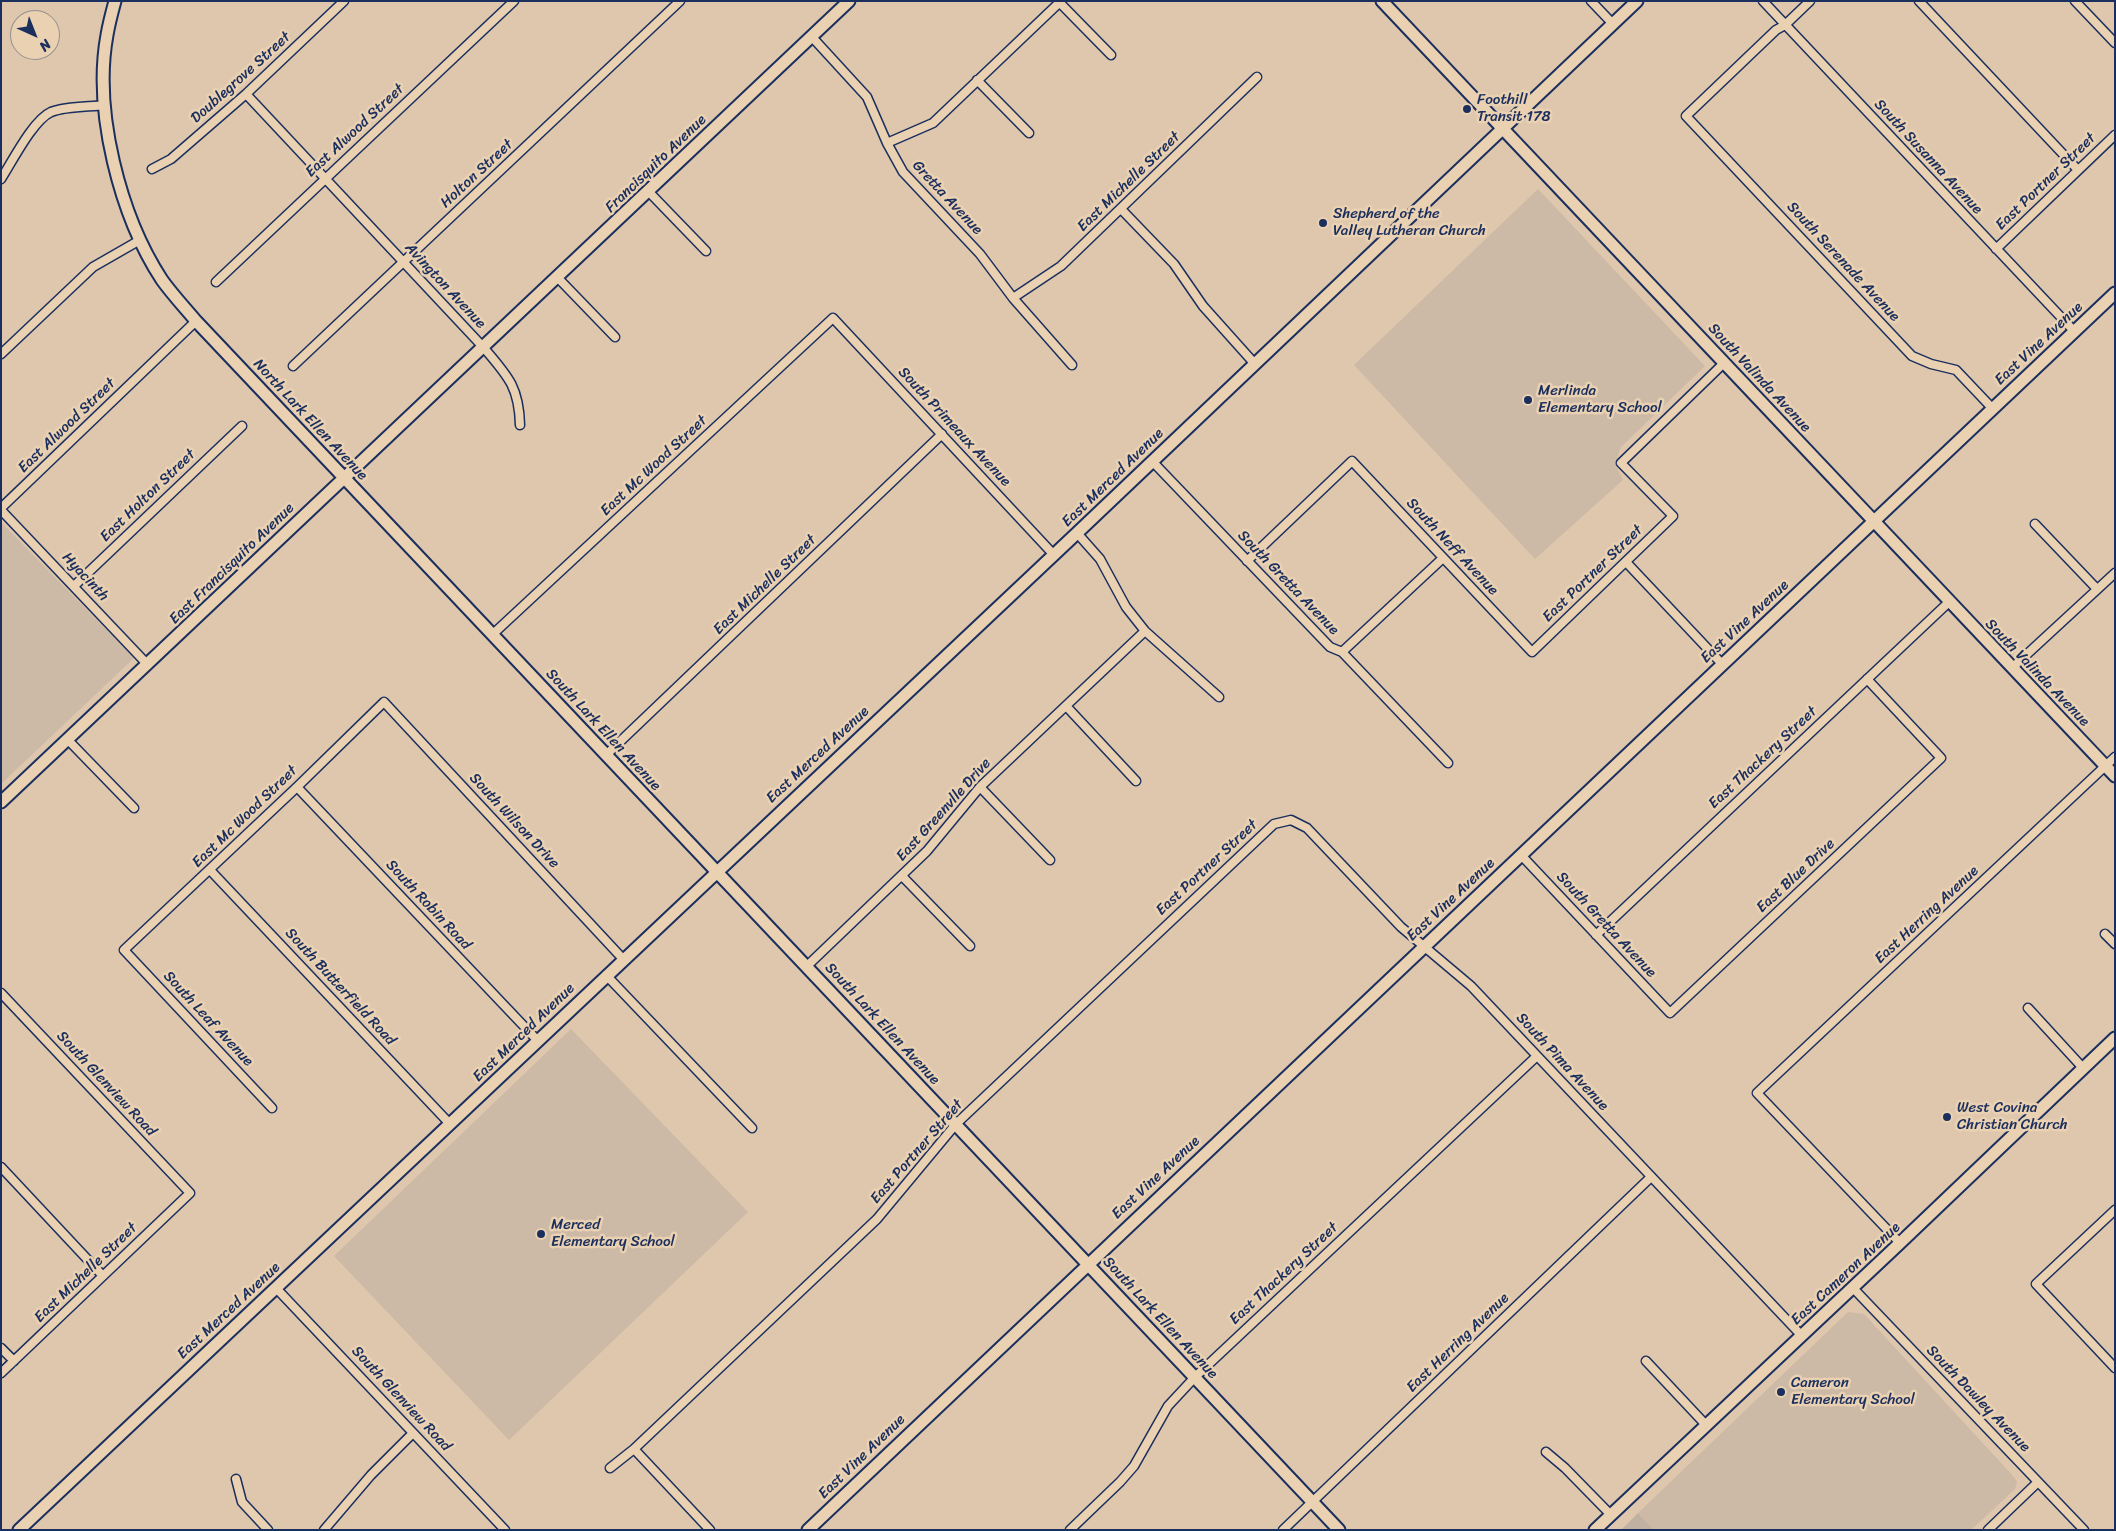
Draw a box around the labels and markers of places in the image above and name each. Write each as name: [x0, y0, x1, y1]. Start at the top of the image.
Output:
place label: Foothill Transit 178: [1477, 91, 1551, 126]
marker: Foothill Transit 178: [1461, 103, 1473, 115]
place label: Shepherd of the Valley Lutheran Church: [1333, 205, 1486, 240]
marker: Shepherd of the Valley Lutheran Church: [1317, 217, 1329, 229]
place label: Merlinda Elementary School: [1538, 382, 1662, 417]
marker: Merlinda Elementary School: [1522, 394, 1534, 406]
place label: West Covina Christian Church: [1957, 1099, 2068, 1134]
marker: West Covina Christian Church: [1941, 1111, 1953, 1123]
place label: Merced Elementary School: [551, 1216, 675, 1251]
marker: Merced Elementary School: [535, 1228, 547, 1240]
place label: Cameron Elementary School: [1791, 1374, 1915, 1409]
marker: Cameron Elementary School: [1775, 1386, 1787, 1398]

